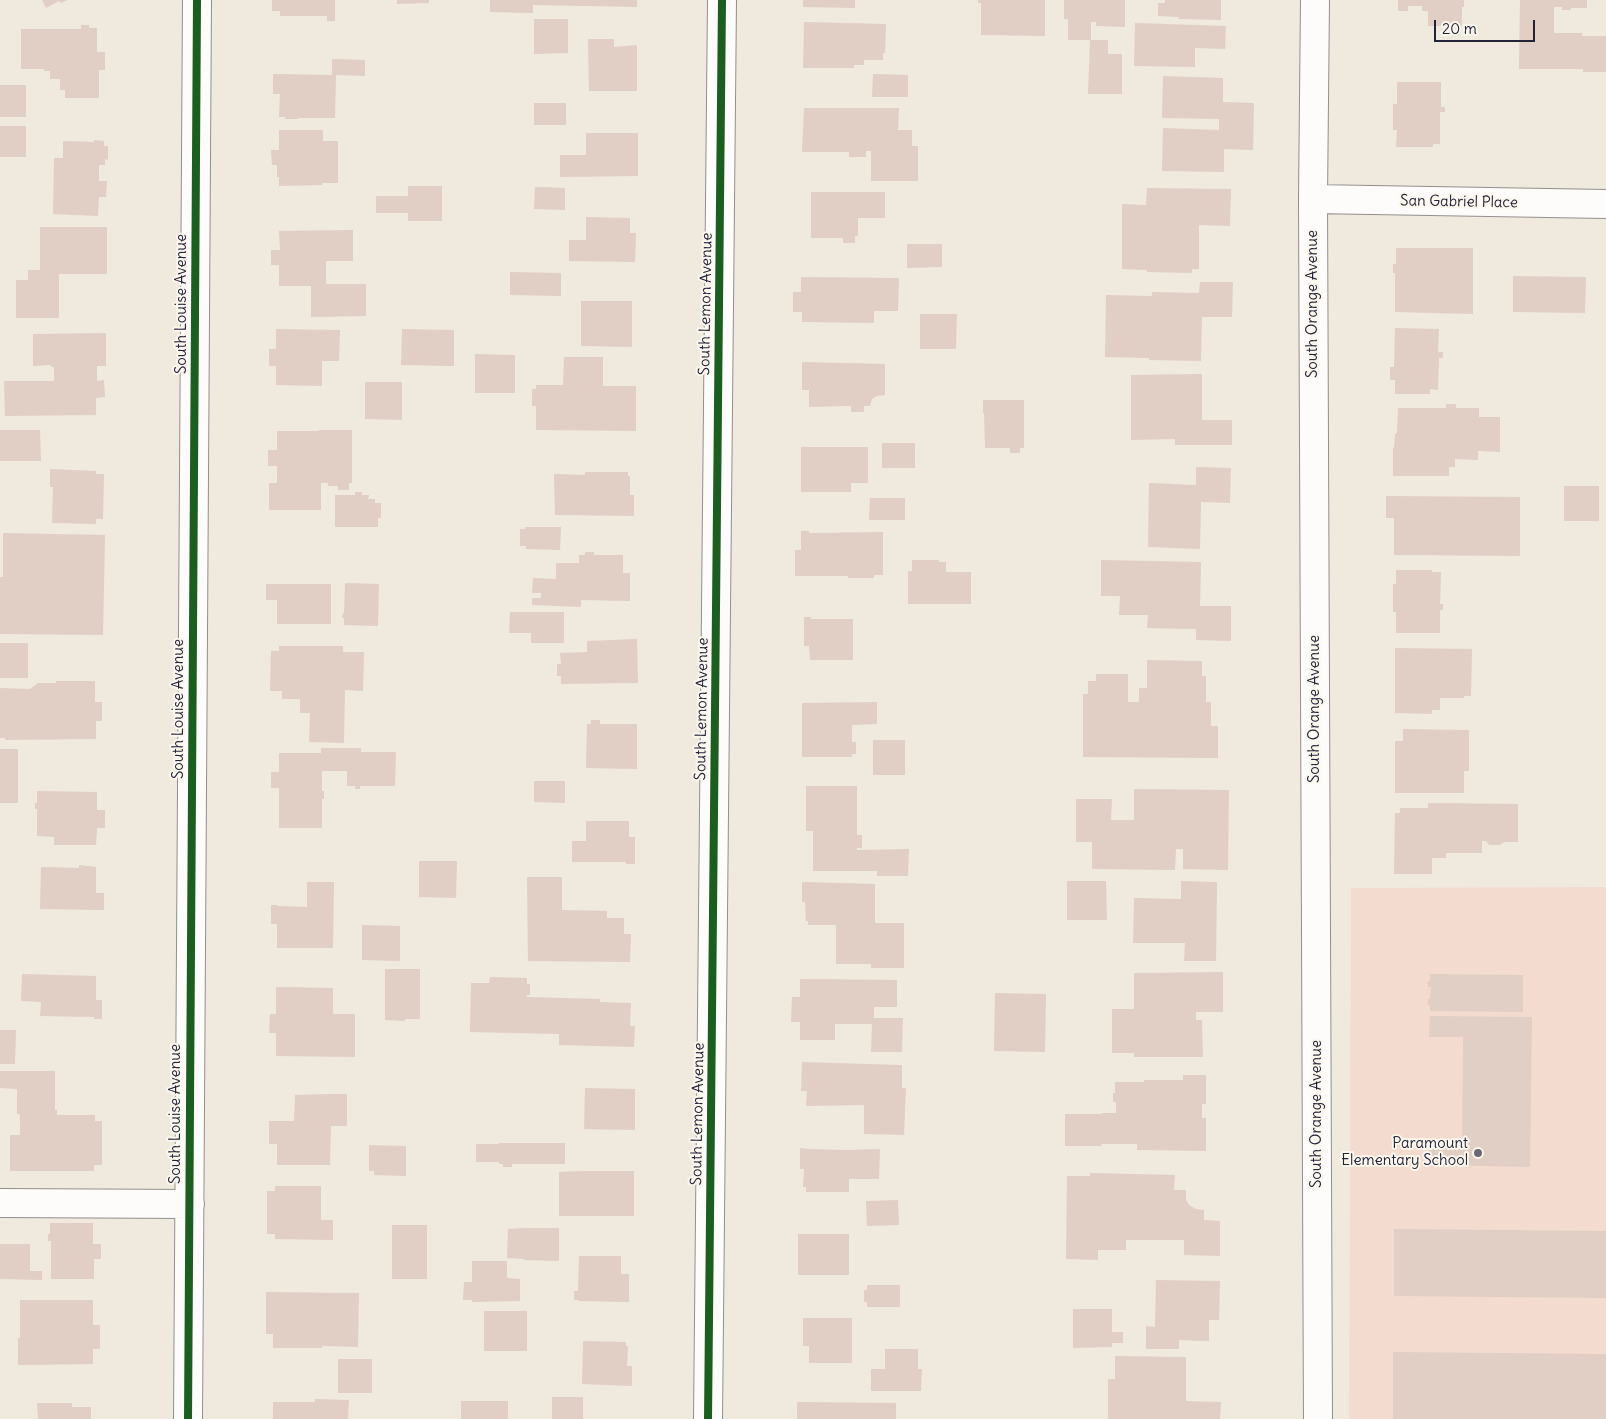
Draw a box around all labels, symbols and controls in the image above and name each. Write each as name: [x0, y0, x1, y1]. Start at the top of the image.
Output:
scale bar: [1436, 10, 1537, 42]
text: 20 m: [1442, 19, 1477, 38]
street label: San Gabriel Place: [1400, 192, 1518, 212]
street label: South Orange Avenue: [1304, 230, 1322, 378]
street label: South Lemon Avenue: [696, 232, 716, 376]
street label: South Louise Avenue: [173, 234, 191, 374]
street label: South Orange Avenue: [1306, 635, 1324, 783]
street label: South Lemon Avenue: [692, 637, 712, 781]
street label: South Louise Avenue: [170, 639, 188, 779]
street label: South Orange Avenue: [1308, 1040, 1326, 1188]
street label: South Lemon Avenue: [688, 1042, 708, 1186]
street label: South Louise Avenue: [167, 1044, 185, 1184]
place label: Paramount Elementary School: [1341, 1135, 1468, 1170]
marker: Paramount Elementary School: [1472, 1147, 1484, 1159]

